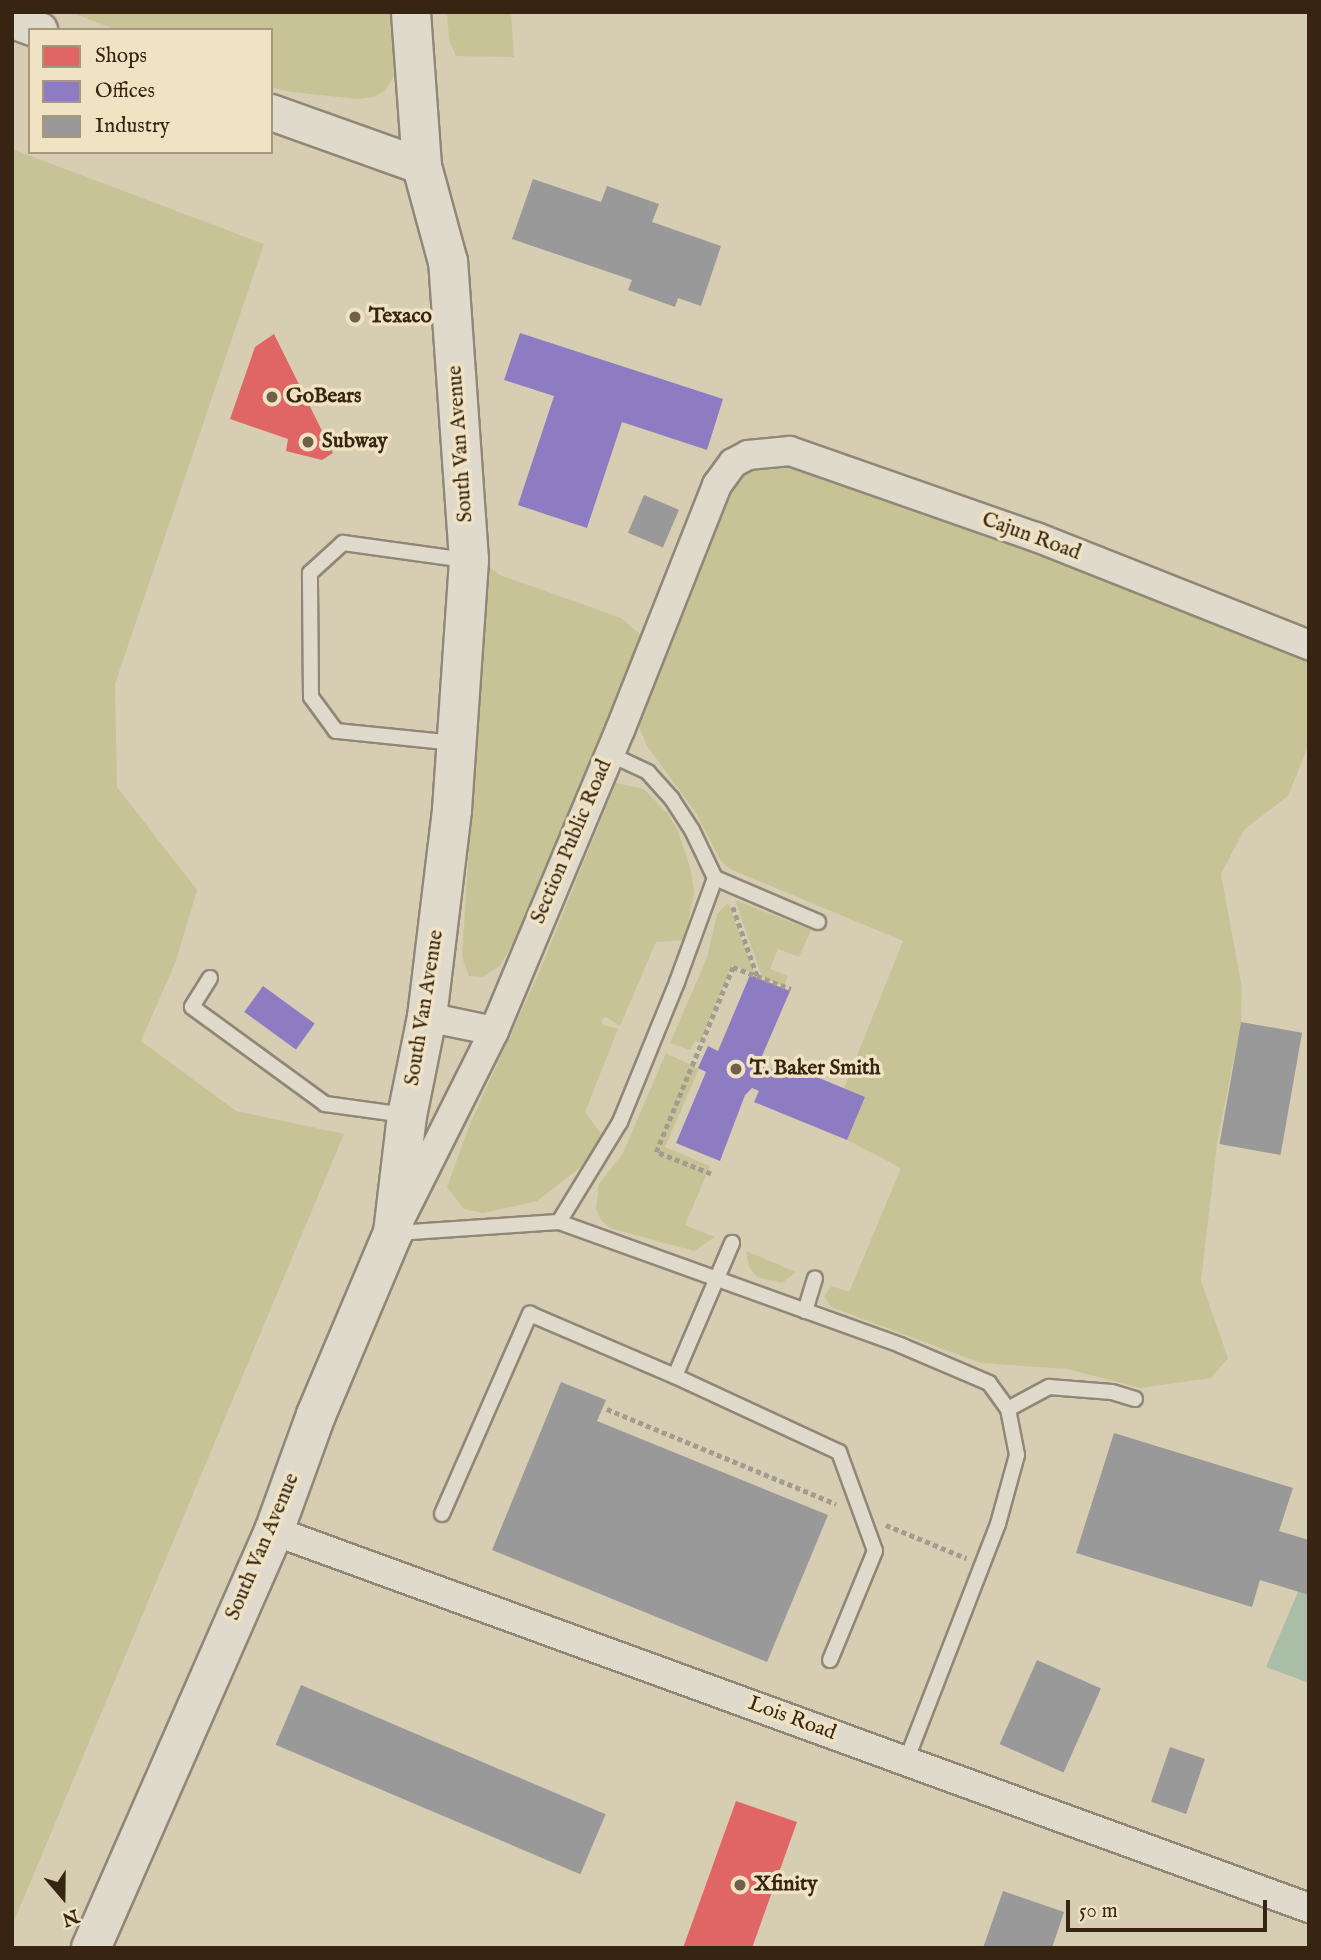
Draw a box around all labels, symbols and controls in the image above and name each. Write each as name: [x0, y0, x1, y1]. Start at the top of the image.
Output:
legend: [28, 28, 273, 154]
text: Shops: [95, 43, 147, 70]
text: Offices: [95, 78, 155, 105]
text: Industry: [95, 113, 170, 140]
place label: Texaco: [369, 304, 432, 330]
marker: Texaco: [347, 309, 363, 325]
street label: South Van Avenue: [443, 365, 479, 523]
place label: GoBears: [286, 384, 361, 410]
marker: GoBears: [264, 389, 280, 405]
place label: Subway: [322, 429, 388, 455]
marker: Subway: [300, 434, 316, 450]
street label: Cajun Road: [978, 508, 1084, 566]
street label: Section Public Road: [526, 756, 618, 928]
street label: South Van Avenue: [400, 928, 450, 1088]
place label: T. Baker Smith: [750, 1056, 880, 1082]
marker: T. Baker Smith: [728, 1061, 744, 1077]
street label: South Van Avenue: [221, 1470, 305, 1624]
street label: Lois Road: [745, 1692, 839, 1746]
north arrow: [28, 1862, 98, 1932]
place label: Xfinity: [754, 1872, 818, 1898]
marker: Xfinity: [732, 1877, 748, 1893]
scale bar: [1069, 1886, 1270, 1930]
text: 50 m: [1079, 1898, 1118, 1925]
text: N: [58, 1903, 82, 1931]

